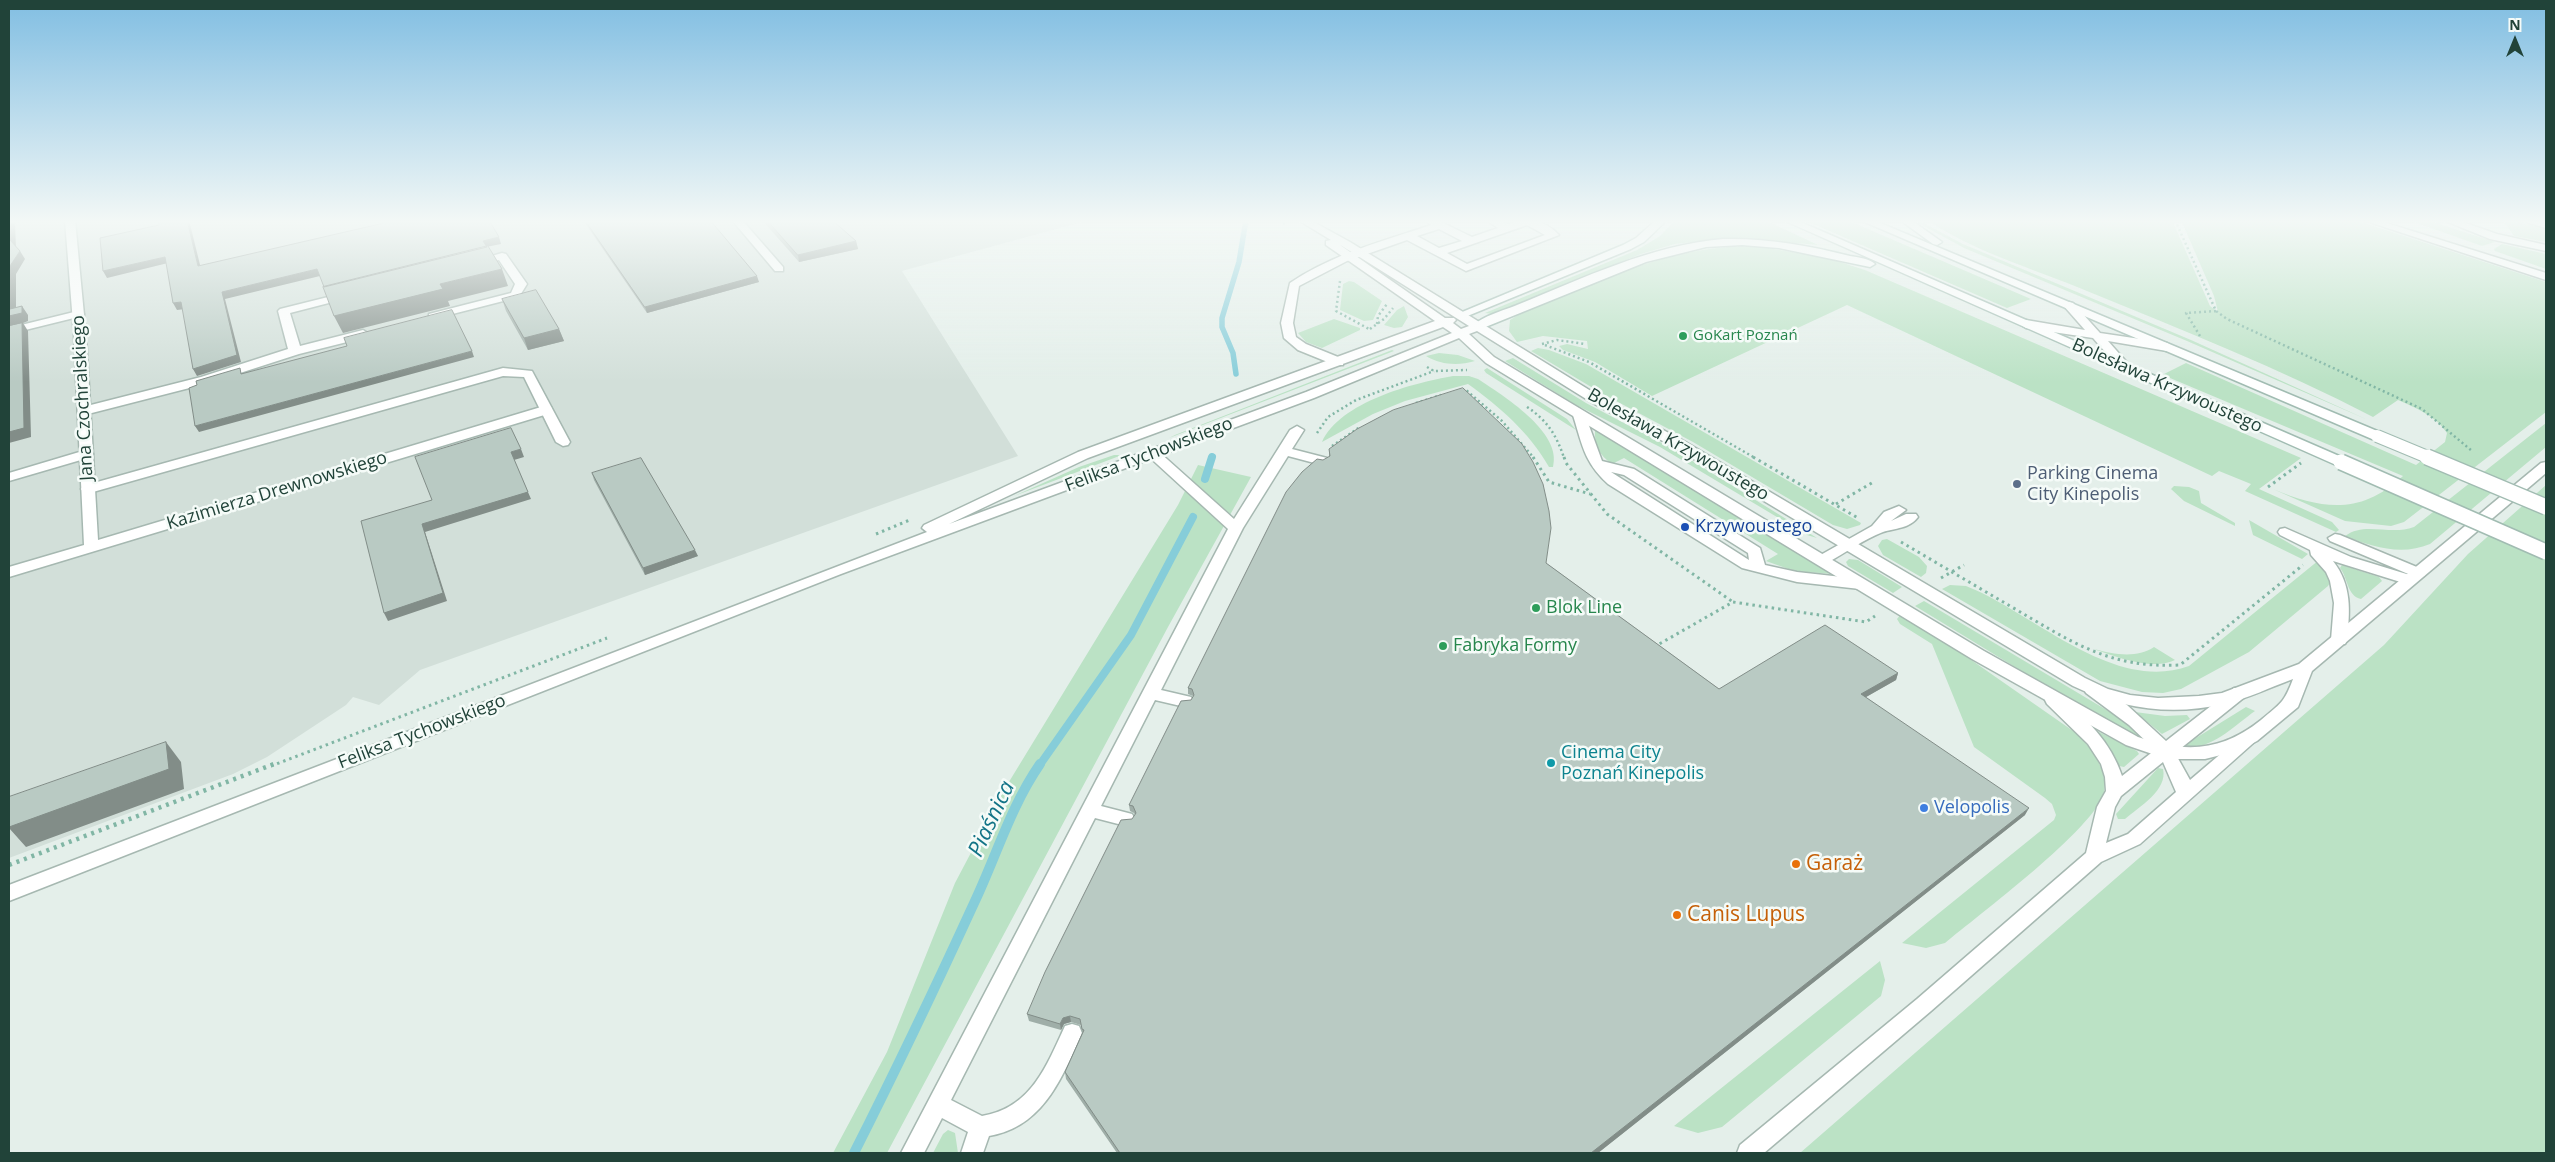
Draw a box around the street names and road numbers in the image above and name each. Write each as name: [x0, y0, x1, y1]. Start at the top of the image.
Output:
street label: Jana Czochralskiego: [68, 315, 98, 481]
street label: Bolesława Krzywoustego: [2068, 334, 2266, 438]
street label: Bolesława Krzywoustego: [1583, 384, 1773, 506]
street label: Feliksa Tychowskiego: [1062, 413, 1236, 497]
street label: Kazimierza Drewnowskiego: [164, 447, 390, 535]
street label: Feliksa Tychowskiego: [335, 690, 509, 774]

